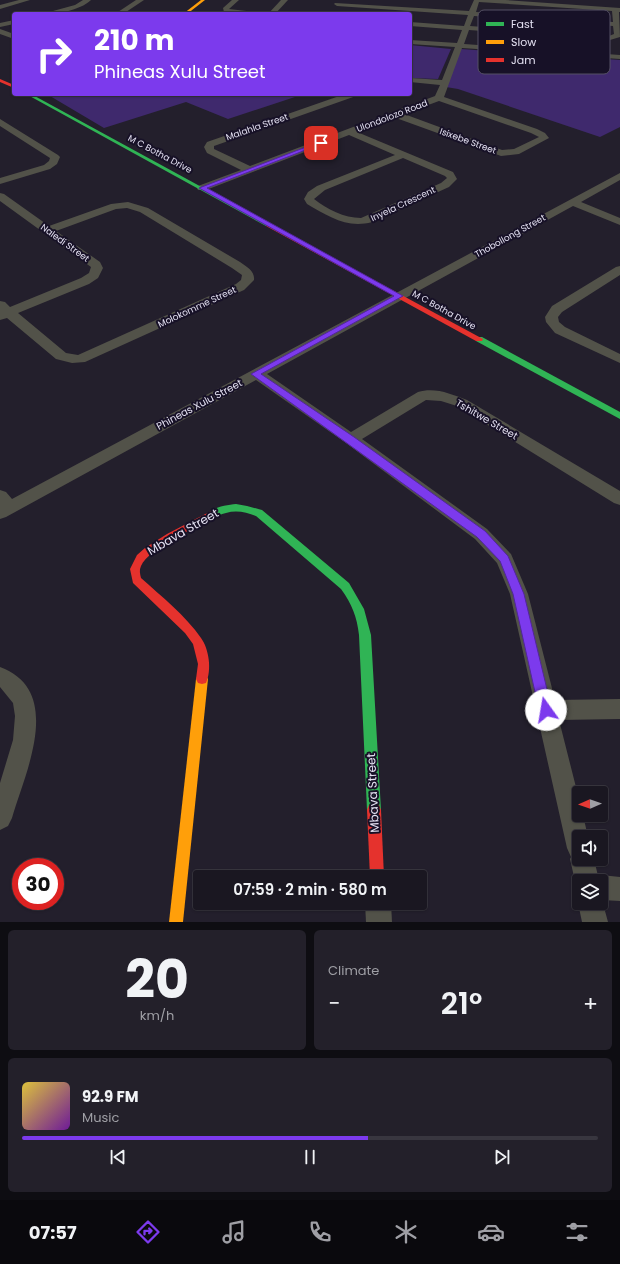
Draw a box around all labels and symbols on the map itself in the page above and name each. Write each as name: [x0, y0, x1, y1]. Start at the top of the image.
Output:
legend: [478, 10, 610, 74]
text: Fast: [511, 16, 534, 32]
text: Slow: [511, 34, 536, 50]
text: Jam: [511, 52, 536, 68]
street label: Ulondolozo Road: [355, 97, 429, 135]
street label: Malahla Street: [224, 111, 290, 143]
street label: Isixebe Street: [438, 125, 498, 157]
pin: [304, 126, 338, 160]
street label: M C Botha Drive: [126, 132, 194, 176]
street label: Inyela Crescent: [369, 184, 437, 224]
street label: Thobollong Street: [473, 212, 547, 260]
street label: Naledi Street: [38, 221, 92, 265]
street label: Molokomme Street: [156, 284, 238, 330]
street label: M C Botha Drive: [410, 288, 478, 333]
street label: Phineas Xulu Street: [154, 375, 245, 433]
street label: Tshitwe Street: [453, 396, 521, 443]
street label: Mbava Street: [144, 504, 222, 559]
position arrow: [525, 689, 567, 731]
street label: Mbava Street: [362, 753, 383, 833]
north arrow: [572, 786, 608, 822]
speed limit sign: 30: [12, 858, 64, 910]

